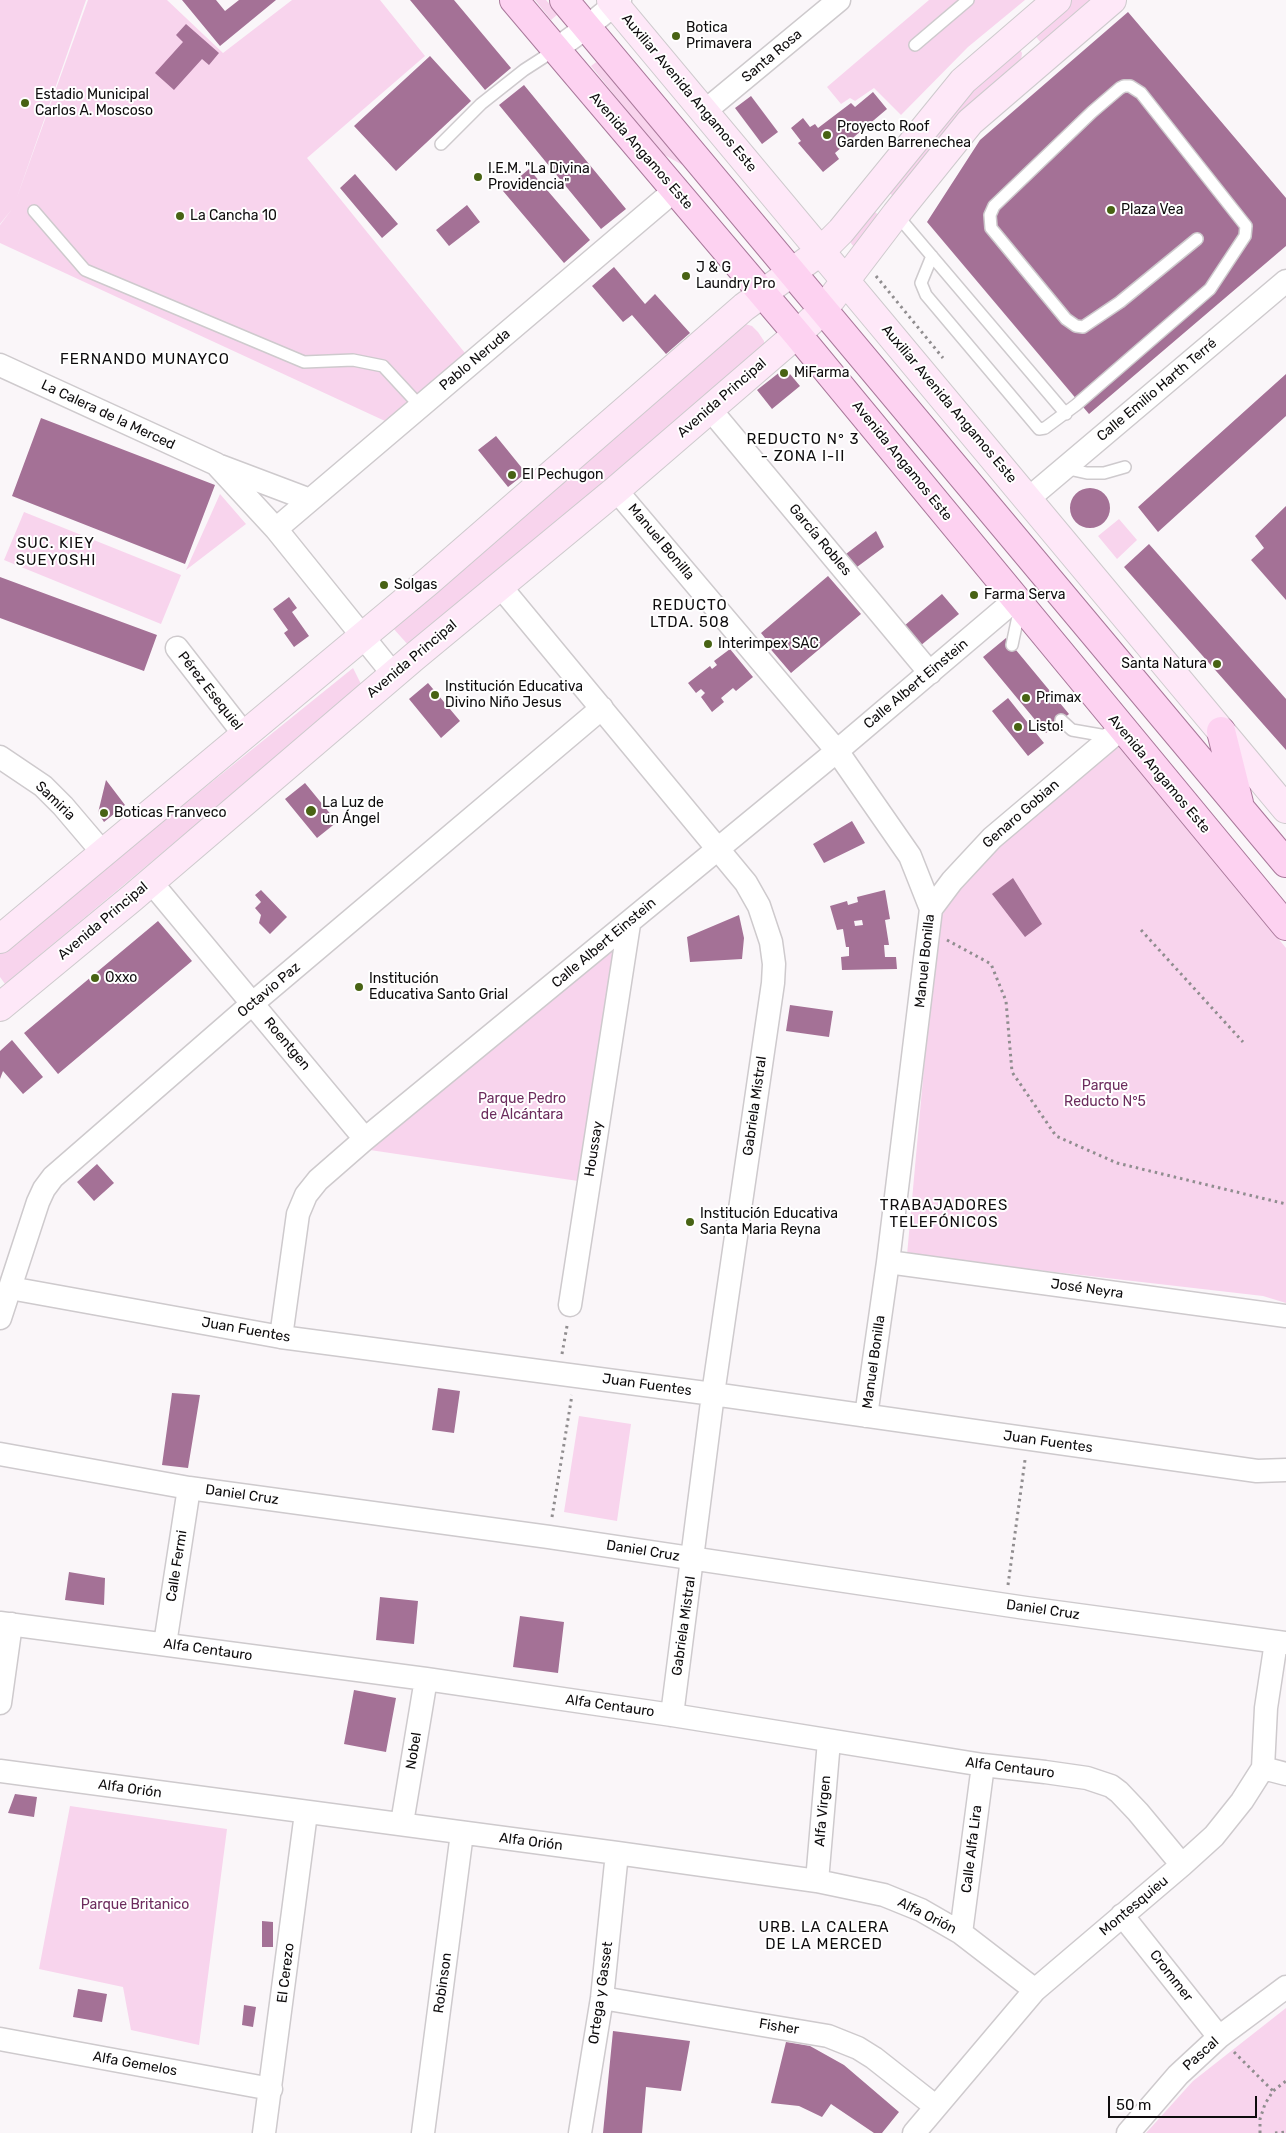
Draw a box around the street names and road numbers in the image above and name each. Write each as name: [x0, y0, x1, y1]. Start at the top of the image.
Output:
street label: Auxiliar Avenida Angamos Este: [618, 10, 760, 176]
street label: Santa Rosa: [738, 26, 806, 86]
street label: Avenida Angamos Este: [586, 89, 696, 213]
street label: Auxiliar Avenida Angamos Este: [878, 321, 1020, 487]
street label: Pablo Neruda: [436, 326, 514, 394]
street label: Calle Emilio Harth Terré: [1094, 335, 1220, 445]
street label: Avenida Principal: [674, 355, 770, 441]
street label: La Calera de la Merced: [38, 377, 178, 453]
street label: Avenida Angamos Este: [848, 398, 956, 524]
street label: Manuel Bonilla: [624, 501, 698, 583]
street label: García Robles: [785, 501, 855, 579]
street label: Avenida Principal: [364, 616, 460, 702]
street label: Calle Albert Einstein: [860, 635, 972, 733]
street label: Pérez Esequiel: [174, 648, 246, 734]
street label: Avenida Angamos Este: [1104, 711, 1214, 837]
street label: Genaro Gobian: [979, 776, 1063, 852]
street label: Samiria: [32, 778, 78, 824]
street label: Avenida Principal: [55, 878, 151, 964]
street label: Calle Albert Einstein: [548, 894, 660, 992]
street label: Manuel Bonilla: [912, 913, 938, 1009]
street label: Octavio Paz: [234, 959, 304, 1021]
street label: Roentgen: [260, 1014, 314, 1074]
street label: Gabriela Mistral: [740, 1055, 770, 1157]
street label: Houssay: [581, 1120, 607, 1178]
street label: José Neyra: [1050, 1276, 1124, 1302]
street label: Juan Fuentes: [200, 1314, 292, 1346]
street label: Manuel Bonilla: [859, 1314, 889, 1410]
street label: Juan Fuentes: [601, 1370, 693, 1400]
street label: Juan Fuentes: [1002, 1427, 1094, 1457]
street label: Daniel Cruz: [204, 1482, 280, 1508]
street label: Calle Fermi: [163, 1529, 191, 1603]
street label: Daniel Cruz: [605, 1537, 681, 1565]
street label: Gabriela Mistral: [669, 1575, 699, 1677]
street label: Daniel Cruz: [1005, 1597, 1081, 1623]
street label: Alfa Centauro: [162, 1635, 254, 1665]
street label: Alfa Centauro: [564, 1691, 656, 1721]
street label: Nobel: [403, 1731, 425, 1771]
street label: Alfa Centauro: [964, 1754, 1056, 1782]
street label: Alfa Virgen: [812, 1775, 834, 1847]
street label: Alfa Orión: [97, 1776, 163, 1802]
street label: Calle Alfa Lira: [958, 1804, 986, 1894]
street label: Alfa Orión: [498, 1830, 564, 1854]
street label: Montesquieu: [1096, 1872, 1172, 1940]
street label: Alfa Orión: [895, 1894, 959, 1938]
street label: Ortega y Gasset: [585, 1941, 617, 2045]
street label: El Cerezo: [274, 1942, 298, 2004]
street label: Crommer: [1146, 1947, 1196, 2005]
street label: Robinson: [430, 1952, 456, 2014]
street label: Fisher: [758, 2016, 800, 2038]
street label: Pascal: [1180, 2034, 1222, 2074]
street label: Alfa Gemelos: [91, 2048, 179, 2080]

